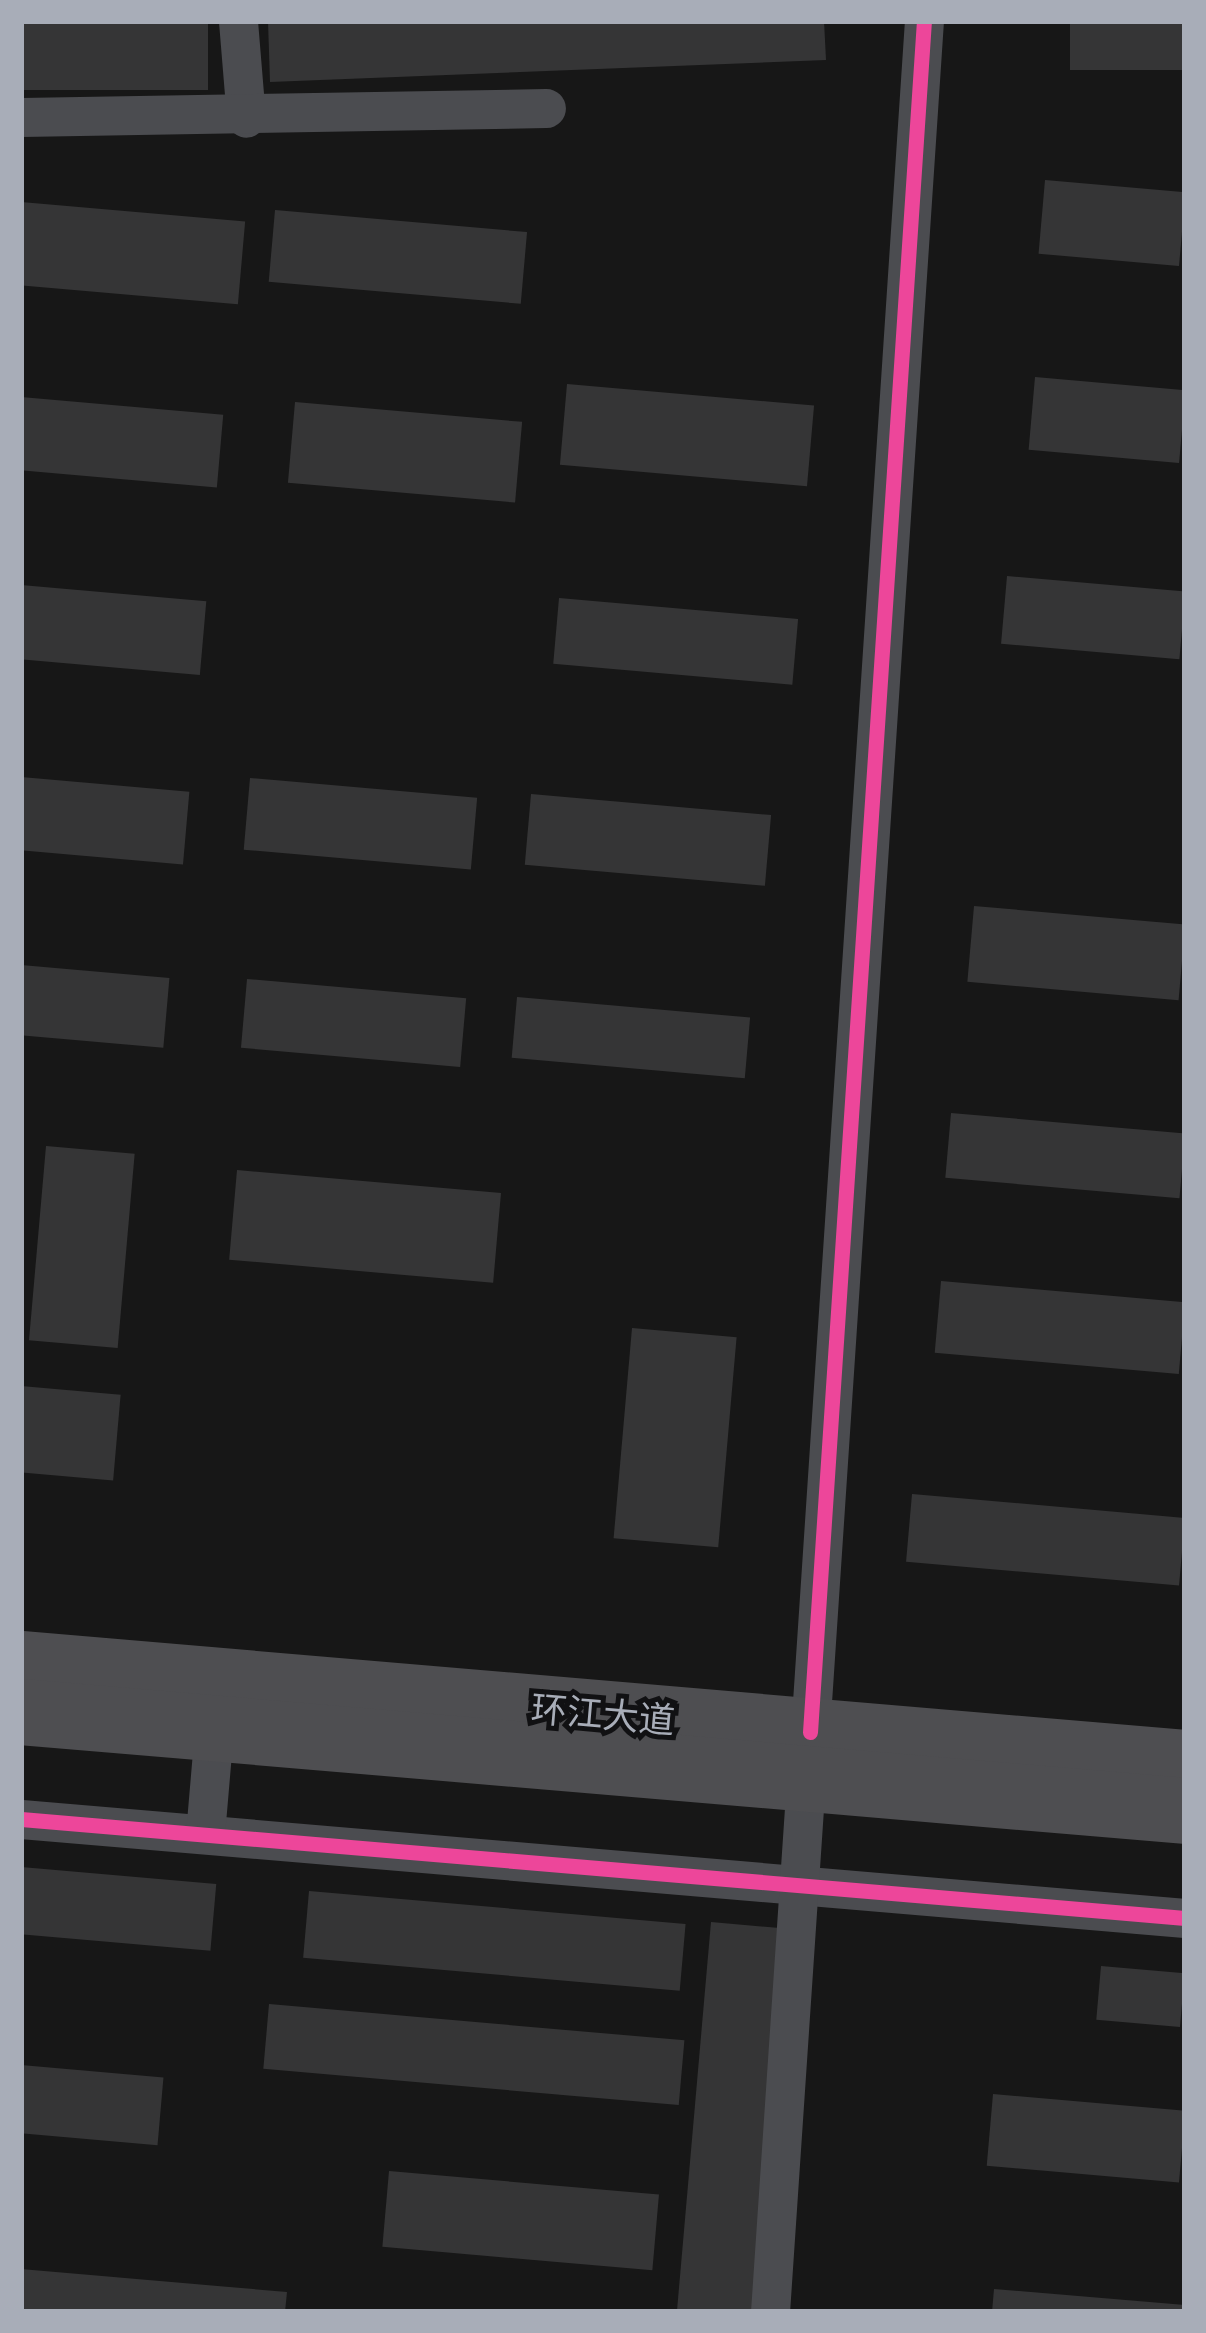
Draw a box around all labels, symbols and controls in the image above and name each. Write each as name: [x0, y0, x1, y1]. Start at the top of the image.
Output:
street label: 环江大道: [529, 1686, 677, 1742]

